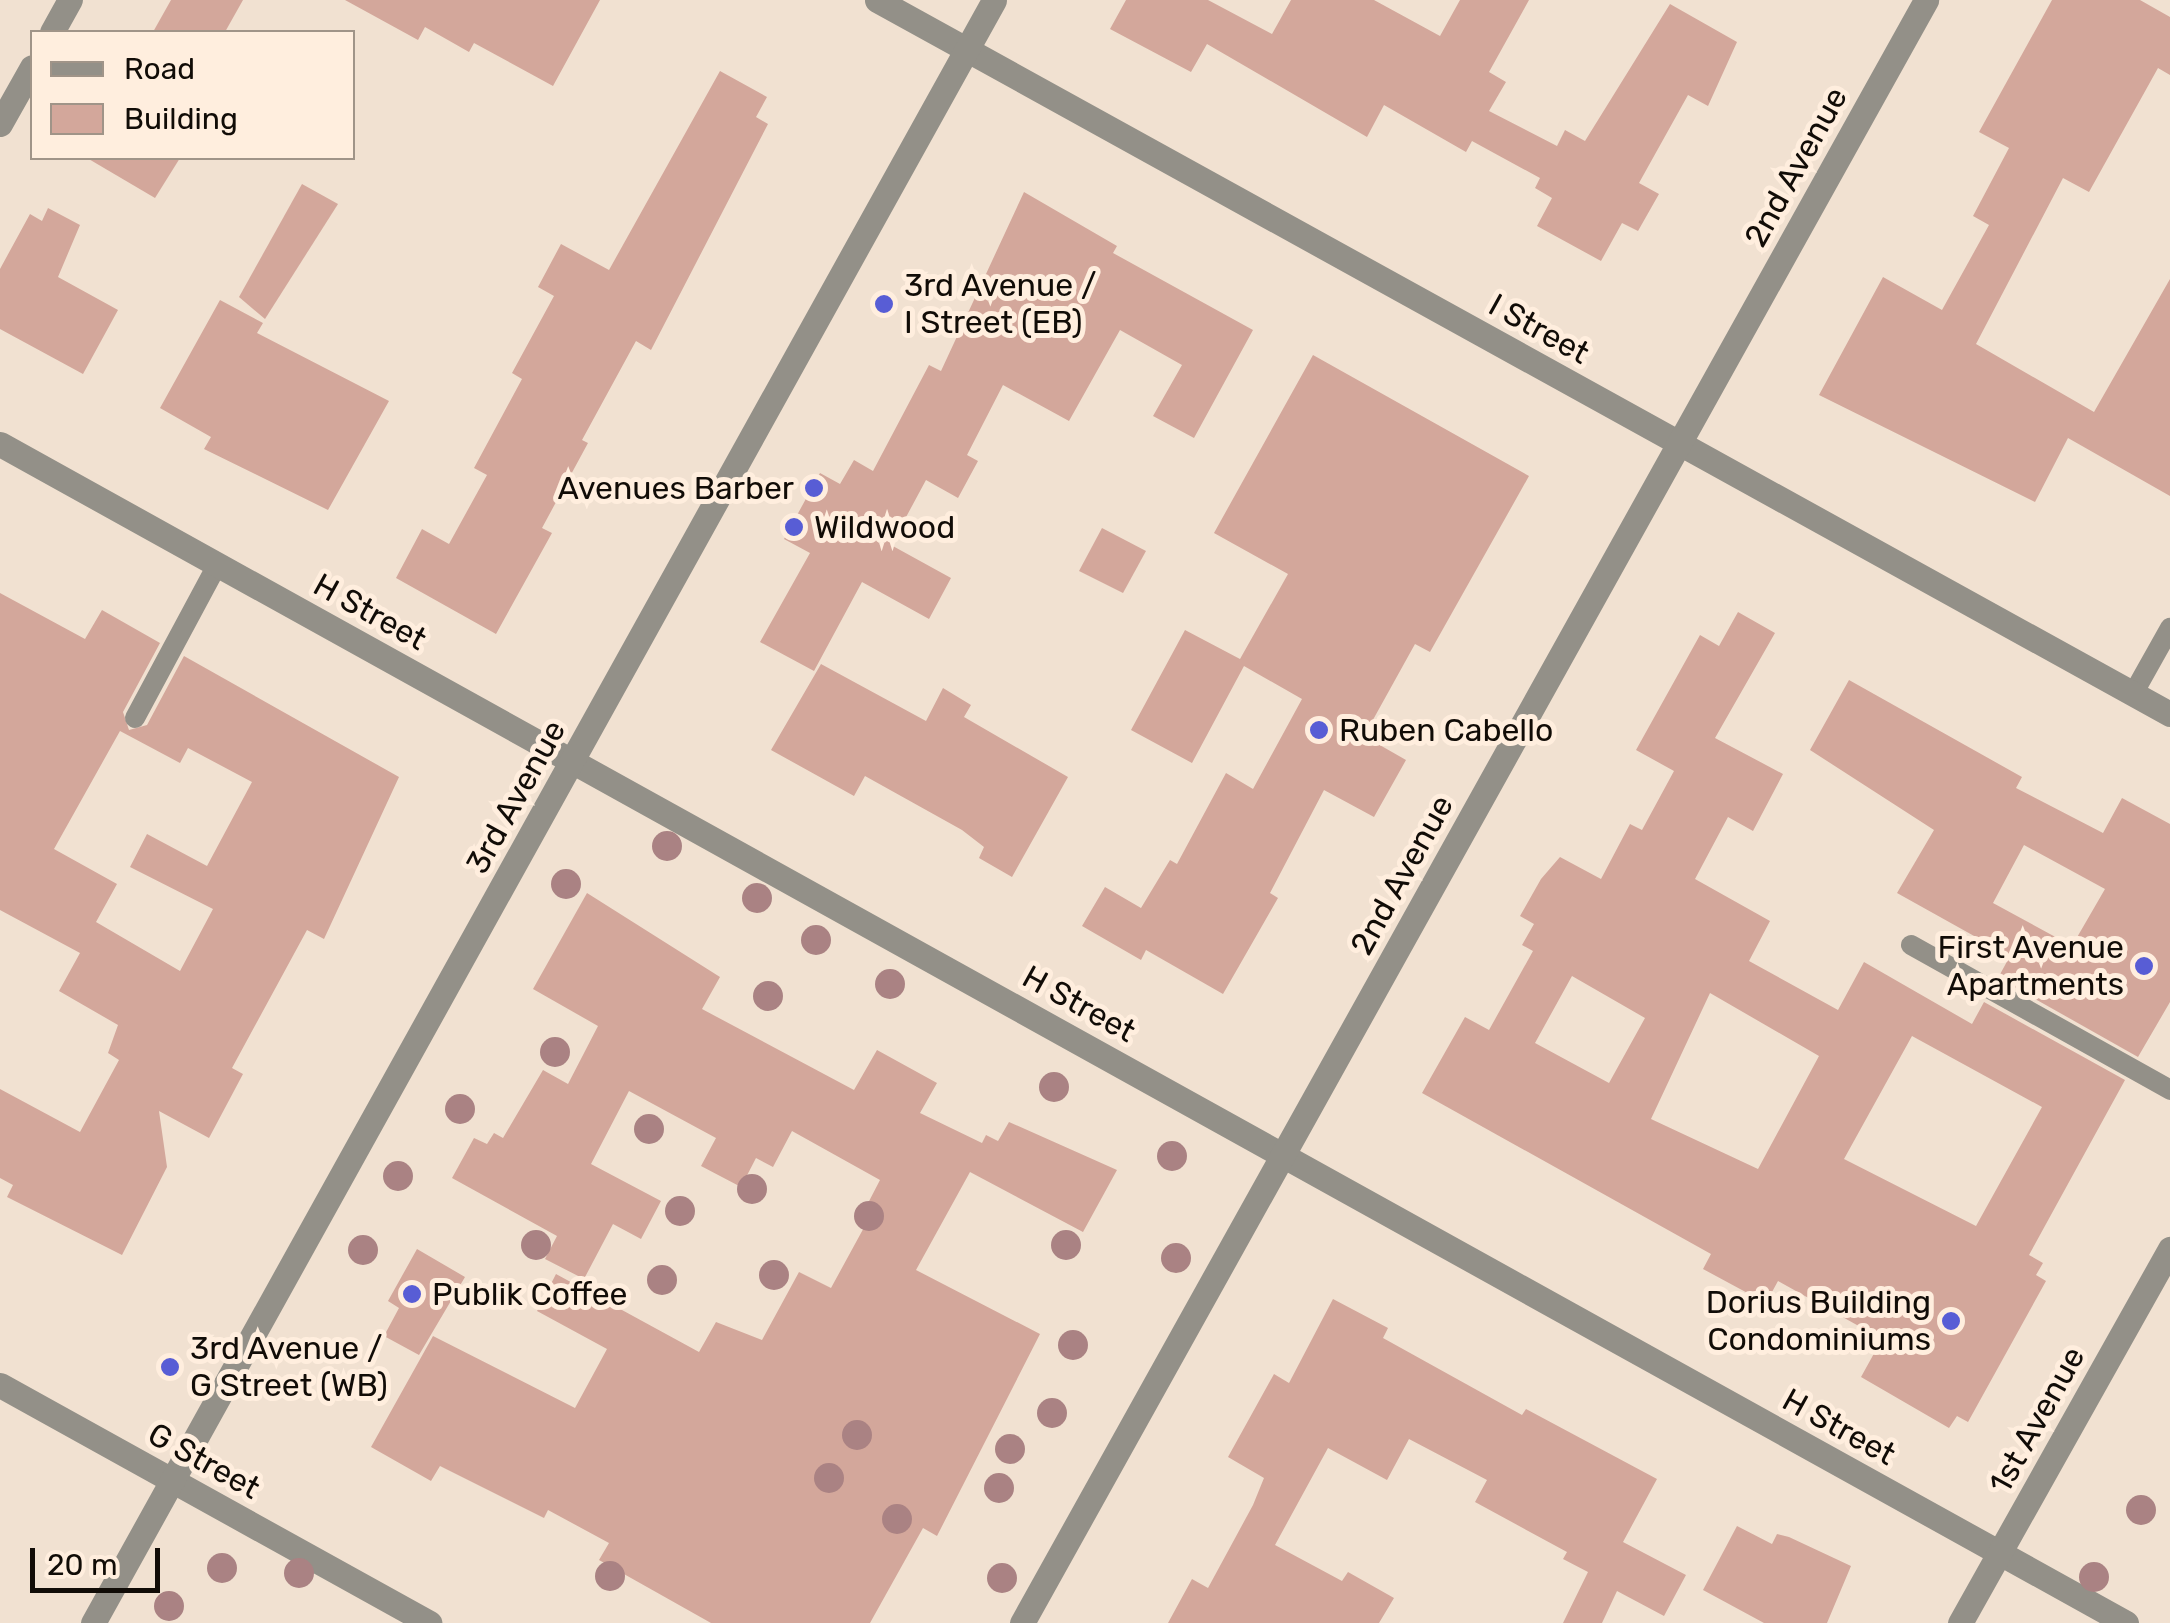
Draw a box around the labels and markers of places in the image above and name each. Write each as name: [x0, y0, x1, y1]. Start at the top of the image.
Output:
place label: 3rd Avenue / I Street (EB): [904, 267, 1097, 342]
marker: 3rd Avenue / I Street (EB): [873, 293, 895, 315]
place label: Avenues Barber: [557, 469, 794, 507]
marker: Avenues Barber: [803, 477, 825, 499]
place label: Wildwood: [814, 508, 955, 546]
marker: Wildwood: [783, 516, 805, 538]
place label: Ruben Cabello: [1339, 711, 1553, 749]
marker: Ruben Cabello: [1308, 719, 1330, 741]
place label: First Avenue Apartments: [1937, 929, 2124, 1004]
marker: First Avenue Apartments: [2133, 955, 2155, 977]
place label: Publik Coffee: [432, 1275, 628, 1313]
marker: Publik Coffee: [401, 1283, 423, 1305]
place label: Dorius Building Condominiums: [1706, 1284, 1931, 1359]
marker: Dorius Building Condominiums: [1940, 1310, 1962, 1332]
place label: 3rd Avenue / G Street (WB): [190, 1330, 388, 1405]
marker: 3rd Avenue / G Street (WB): [159, 1356, 181, 1378]

